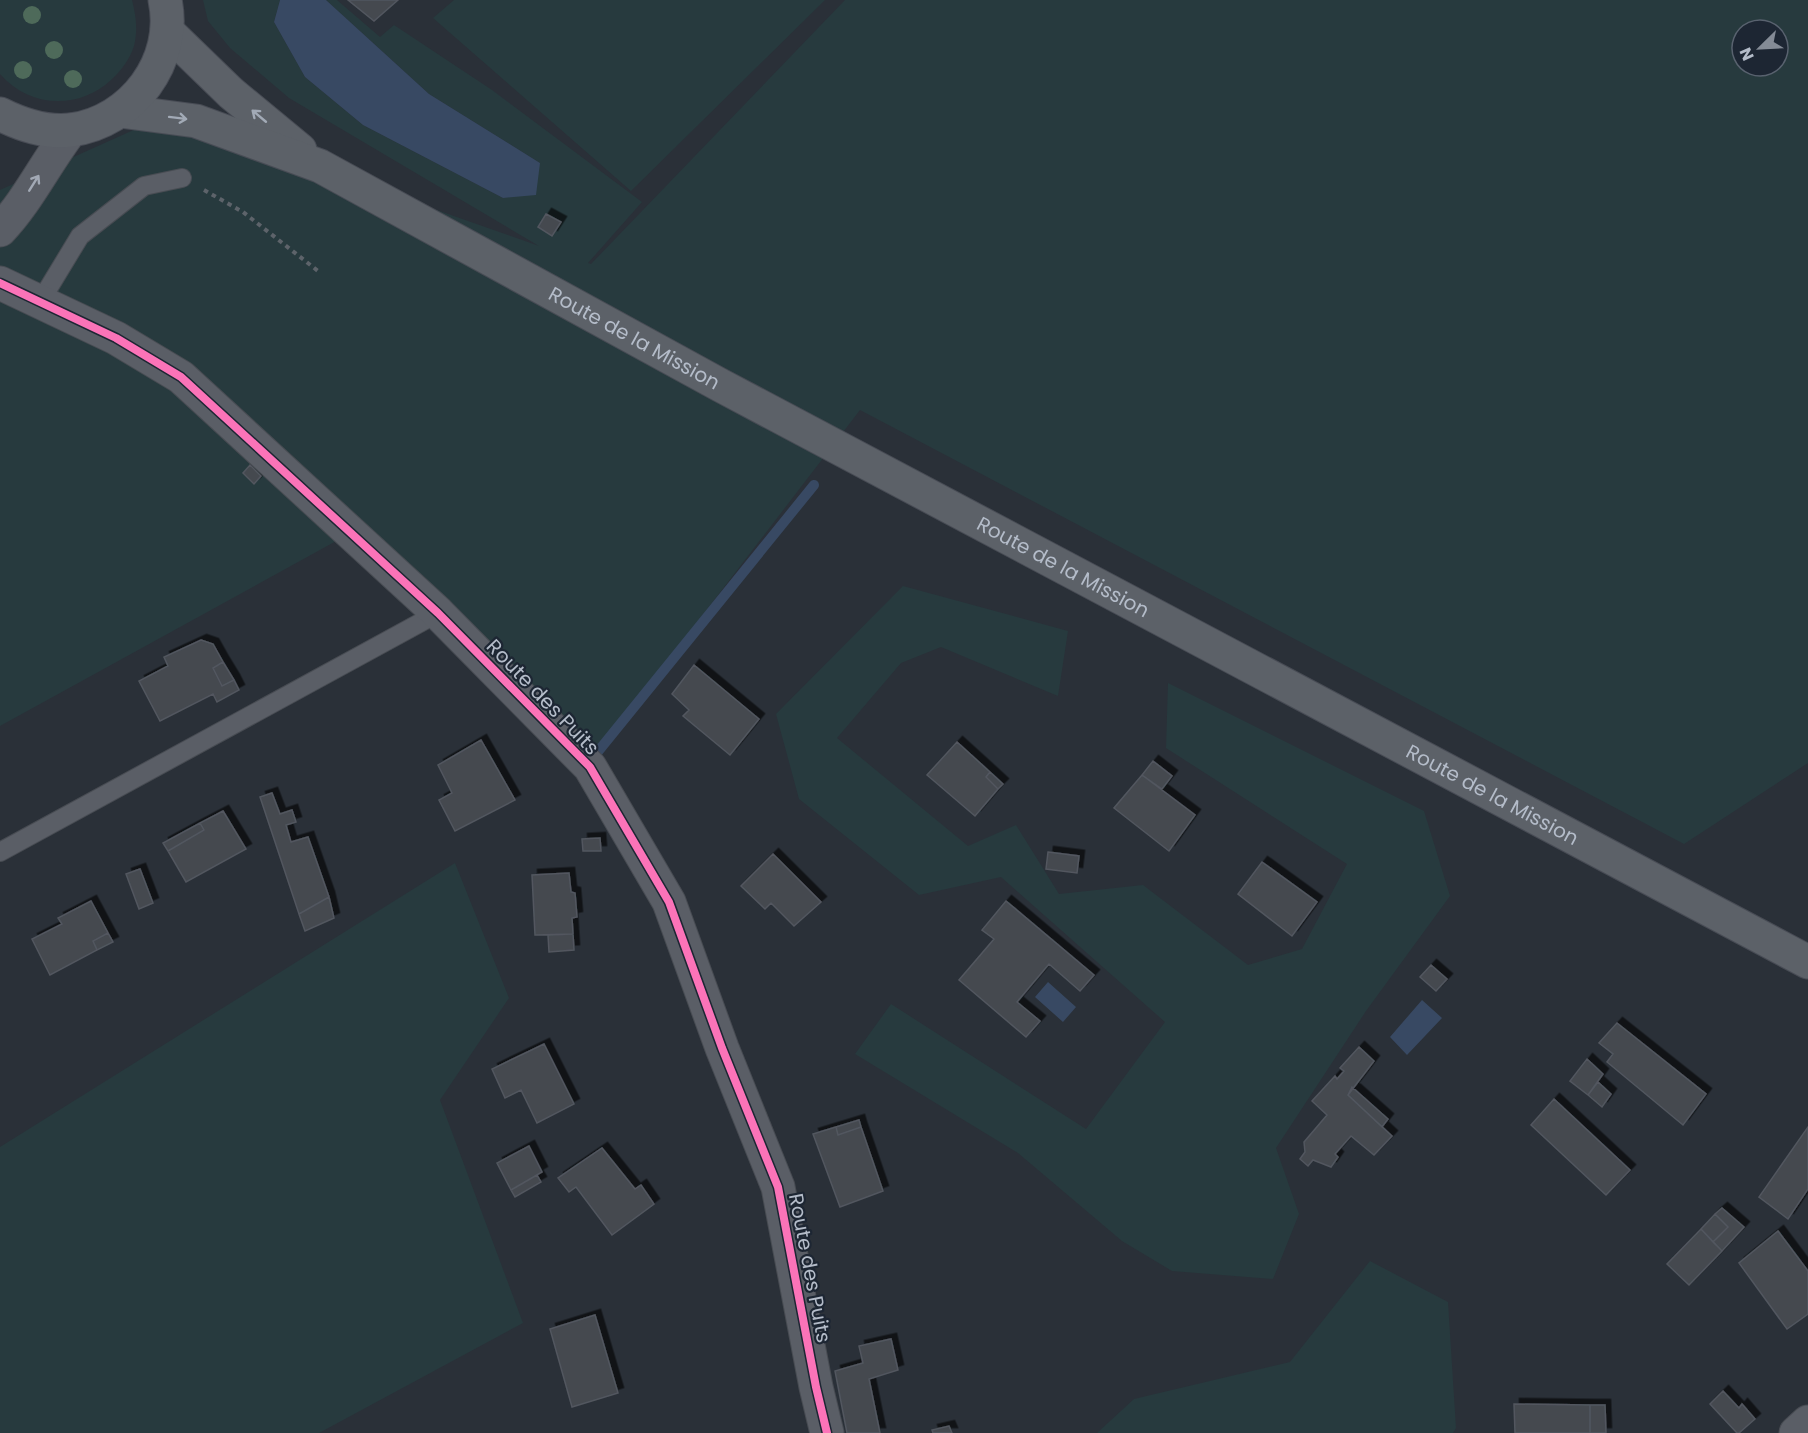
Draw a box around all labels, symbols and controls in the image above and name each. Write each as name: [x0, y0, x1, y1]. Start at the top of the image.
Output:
north arrow: [1730, 18, 1790, 78]
text: N: [1734, 44, 1760, 64]
one-way arrow: [251, 109, 267, 122]
one-way arrow: [168, 113, 188, 124]
one-way arrow: [27, 174, 40, 191]
street label: Route de la Mission: [544, 280, 725, 396]
street label: Route de la Mission: [972, 510, 1154, 624]
street label: Route des Puits: [480, 633, 606, 761]
street label: Route de la Mission: [1401, 737, 1584, 852]
street label: Route des Puits: [782, 1191, 838, 1345]

